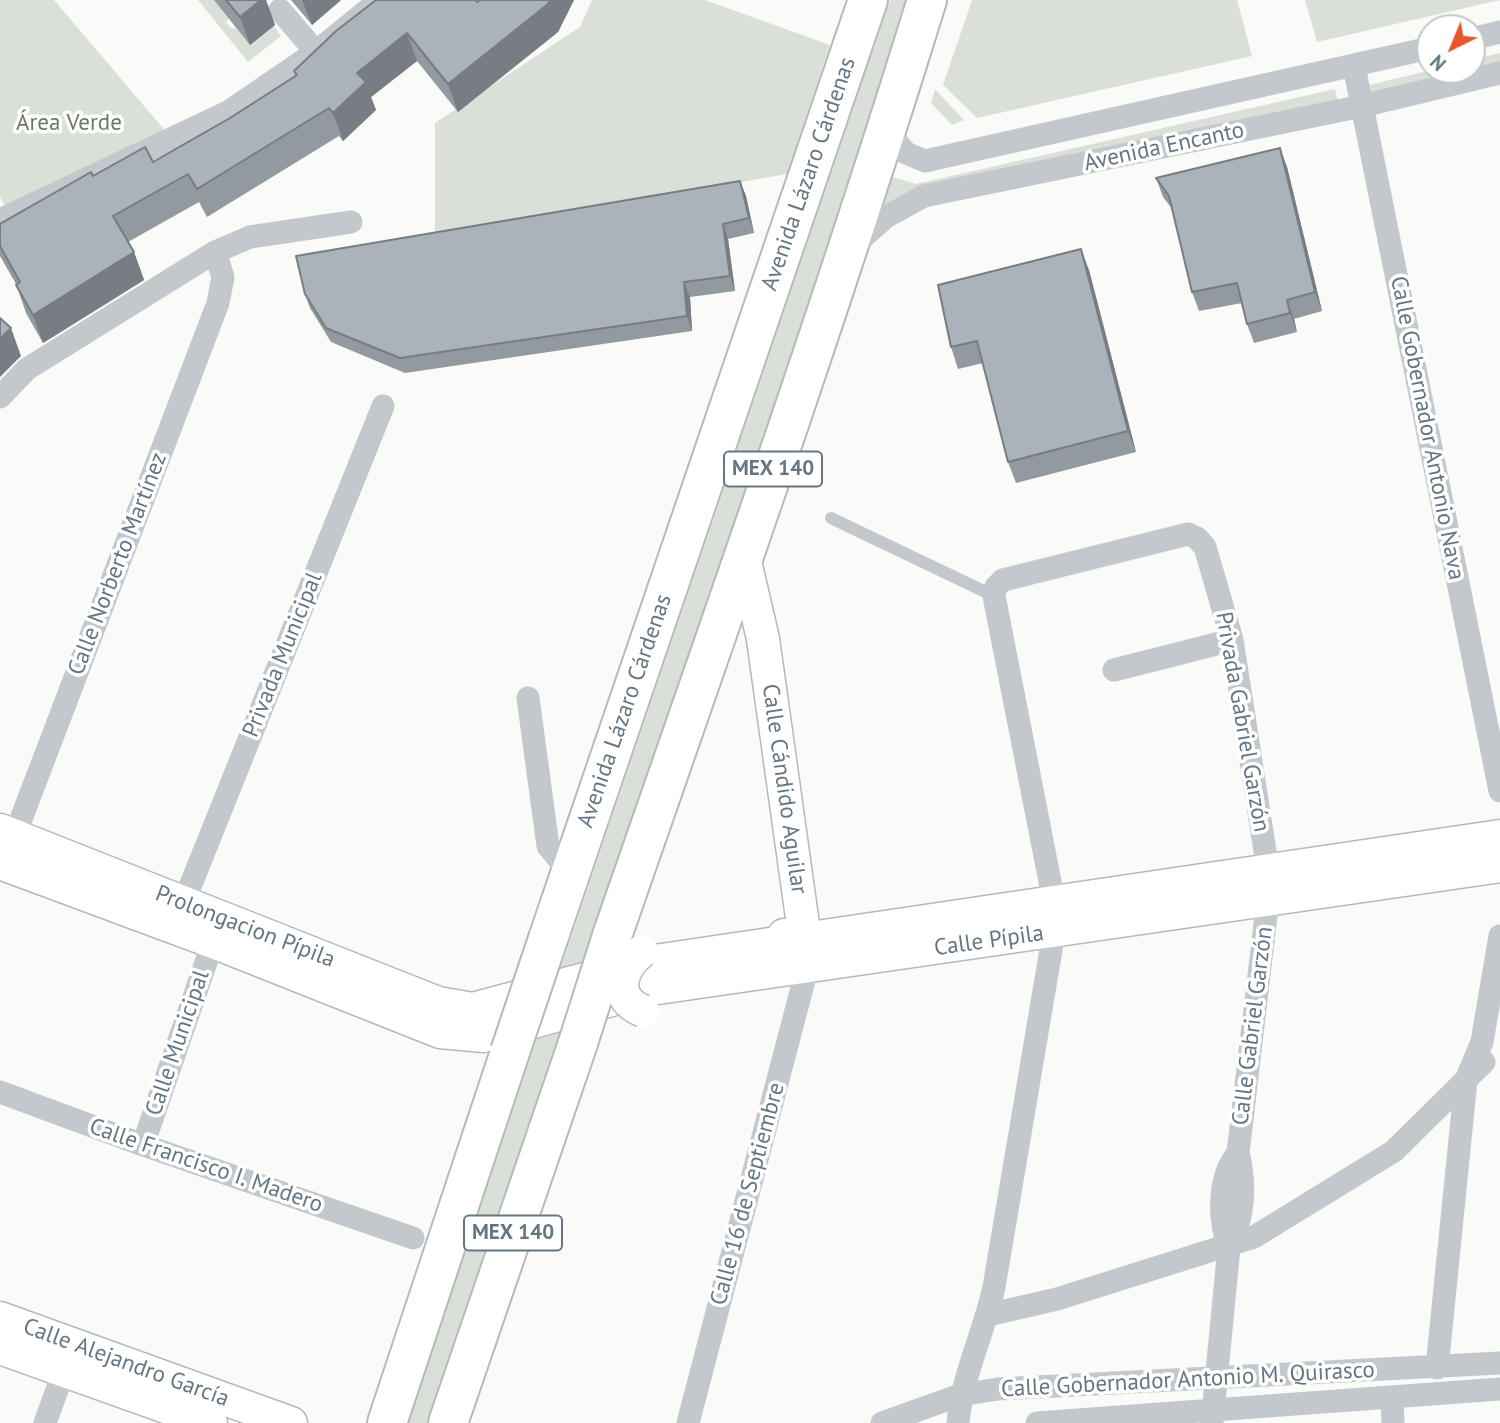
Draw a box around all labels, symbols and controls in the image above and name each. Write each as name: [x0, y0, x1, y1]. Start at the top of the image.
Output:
north arrow: [1416, 14, 1486, 84]
text: N: [1425, 50, 1451, 76]
street label: Avenida Lázaro Cárdenas: [756, 54, 862, 294]
park label: Área Verde: [16, 109, 122, 137]
street label: Avenida Encanto: [1081, 117, 1247, 177]
street label: Calle Gobernador Antonio Nava: [1384, 274, 1470, 582]
street label: Calle Norberto Martínez: [63, 449, 173, 679]
road number: MEX 140: [724, 452, 822, 486]
street label: Privada Municipal: [237, 569, 329, 741]
street label: Avenida Lázaro Cárdenas: [572, 591, 678, 831]
street label: Privada Gabriel Garzón: [1209, 610, 1275, 834]
street label: Calle Cándido Aguilar: [756, 682, 812, 896]
street label: Prolongacion Pípila: [151, 880, 339, 974]
street label: Calle Pípila: [932, 920, 1046, 962]
street label: Calle Gabriel Garzón: [1227, 925, 1279, 1127]
street label: Calle Municipal: [140, 967, 216, 1119]
street label: Calle 16 de Septiembre: [705, 1080, 791, 1308]
street label: Calle Francisco I. Madero: [86, 1113, 326, 1219]
road number: MEX 140: [464, 1216, 562, 1250]
street label: Calle Alejandro García: [19, 1313, 233, 1413]
street label: Calle Gobernador Antonio M. Quirasco: [1000, 1356, 1376, 1404]

